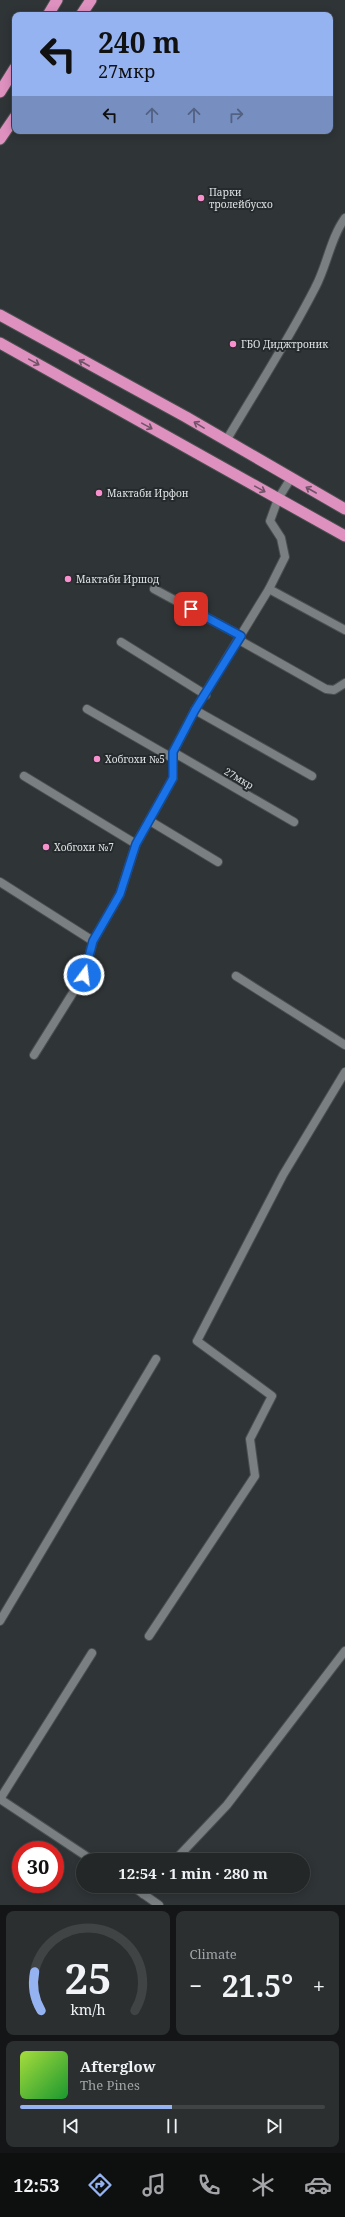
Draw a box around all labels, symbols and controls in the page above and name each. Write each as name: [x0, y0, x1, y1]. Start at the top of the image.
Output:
text: 240 m: [98, 23, 180, 61]
icon: left: [32, 28, 84, 80]
text: 27мкр: [98, 59, 155, 83]
icon: left: [99, 104, 121, 126]
icon: ahead: [141, 104, 163, 126]
icon: ahead: [183, 104, 205, 126]
icon: right: [225, 104, 247, 126]
place label: Парки тролейбусхо: [209, 185, 273, 211]
marker: Парки тролейбусхо: [196, 193, 206, 203]
place label: ГБО Диджтроник: [241, 337, 328, 351]
marker: ГБО Диджтроник: [228, 339, 238, 349]
one-way arrow: [28, 358, 40, 366]
one-way arrow: [79, 358, 91, 366]
one-way arrow: [194, 421, 205, 429]
one-way arrow: [141, 422, 153, 430]
one-way arrow: [305, 485, 317, 493]
place label: Мактаби Ирфон: [107, 486, 189, 500]
one-way arrow: [254, 486, 266, 494]
marker: Мактаби Ирфон: [94, 488, 104, 498]
place label: Мактаби Иршод: [76, 572, 159, 586]
marker: Мактаби Иршод: [63, 574, 73, 584]
pin: [174, 592, 208, 626]
icon: arrive: [180, 598, 202, 620]
place label: Хобгохи №5: [105, 752, 165, 766]
marker: Хобгохи №5: [92, 754, 102, 764]
street label: 27мкр: [222, 764, 256, 792]
place label: Хобгохи №7: [54, 840, 114, 854]
marker: Хобгохи №7: [41, 842, 51, 852]
position arrow: [63, 954, 105, 996]
speed limit sign: 30: [12, 1841, 64, 1893]
text: 12:54 · 1 min · 280 m: [118, 1863, 268, 1883]
text: Climate: [190, 1945, 237, 1963]
text: 25: [64, 1950, 111, 2006]
text: 21.5°: [222, 1965, 293, 2006]
text: −: [190, 1970, 202, 2000]
text: +: [313, 1970, 325, 2000]
text: km/h: [70, 2000, 105, 2019]
text: Afterglow: [80, 2056, 156, 2076]
text: The Pines: [80, 2076, 140, 2094]
icon: previous: [60, 2115, 82, 2137]
icon: pause: [161, 2115, 183, 2137]
icon: next: [263, 2115, 285, 2137]
icon: directions: [86, 2171, 114, 2199]
icon: music: [140, 2171, 168, 2199]
icon: phone: [195, 2171, 223, 2199]
icon: climate: [249, 2171, 277, 2199]
icon: car: [304, 2171, 332, 2199]
text: 12:53: [13, 2173, 59, 2197]

